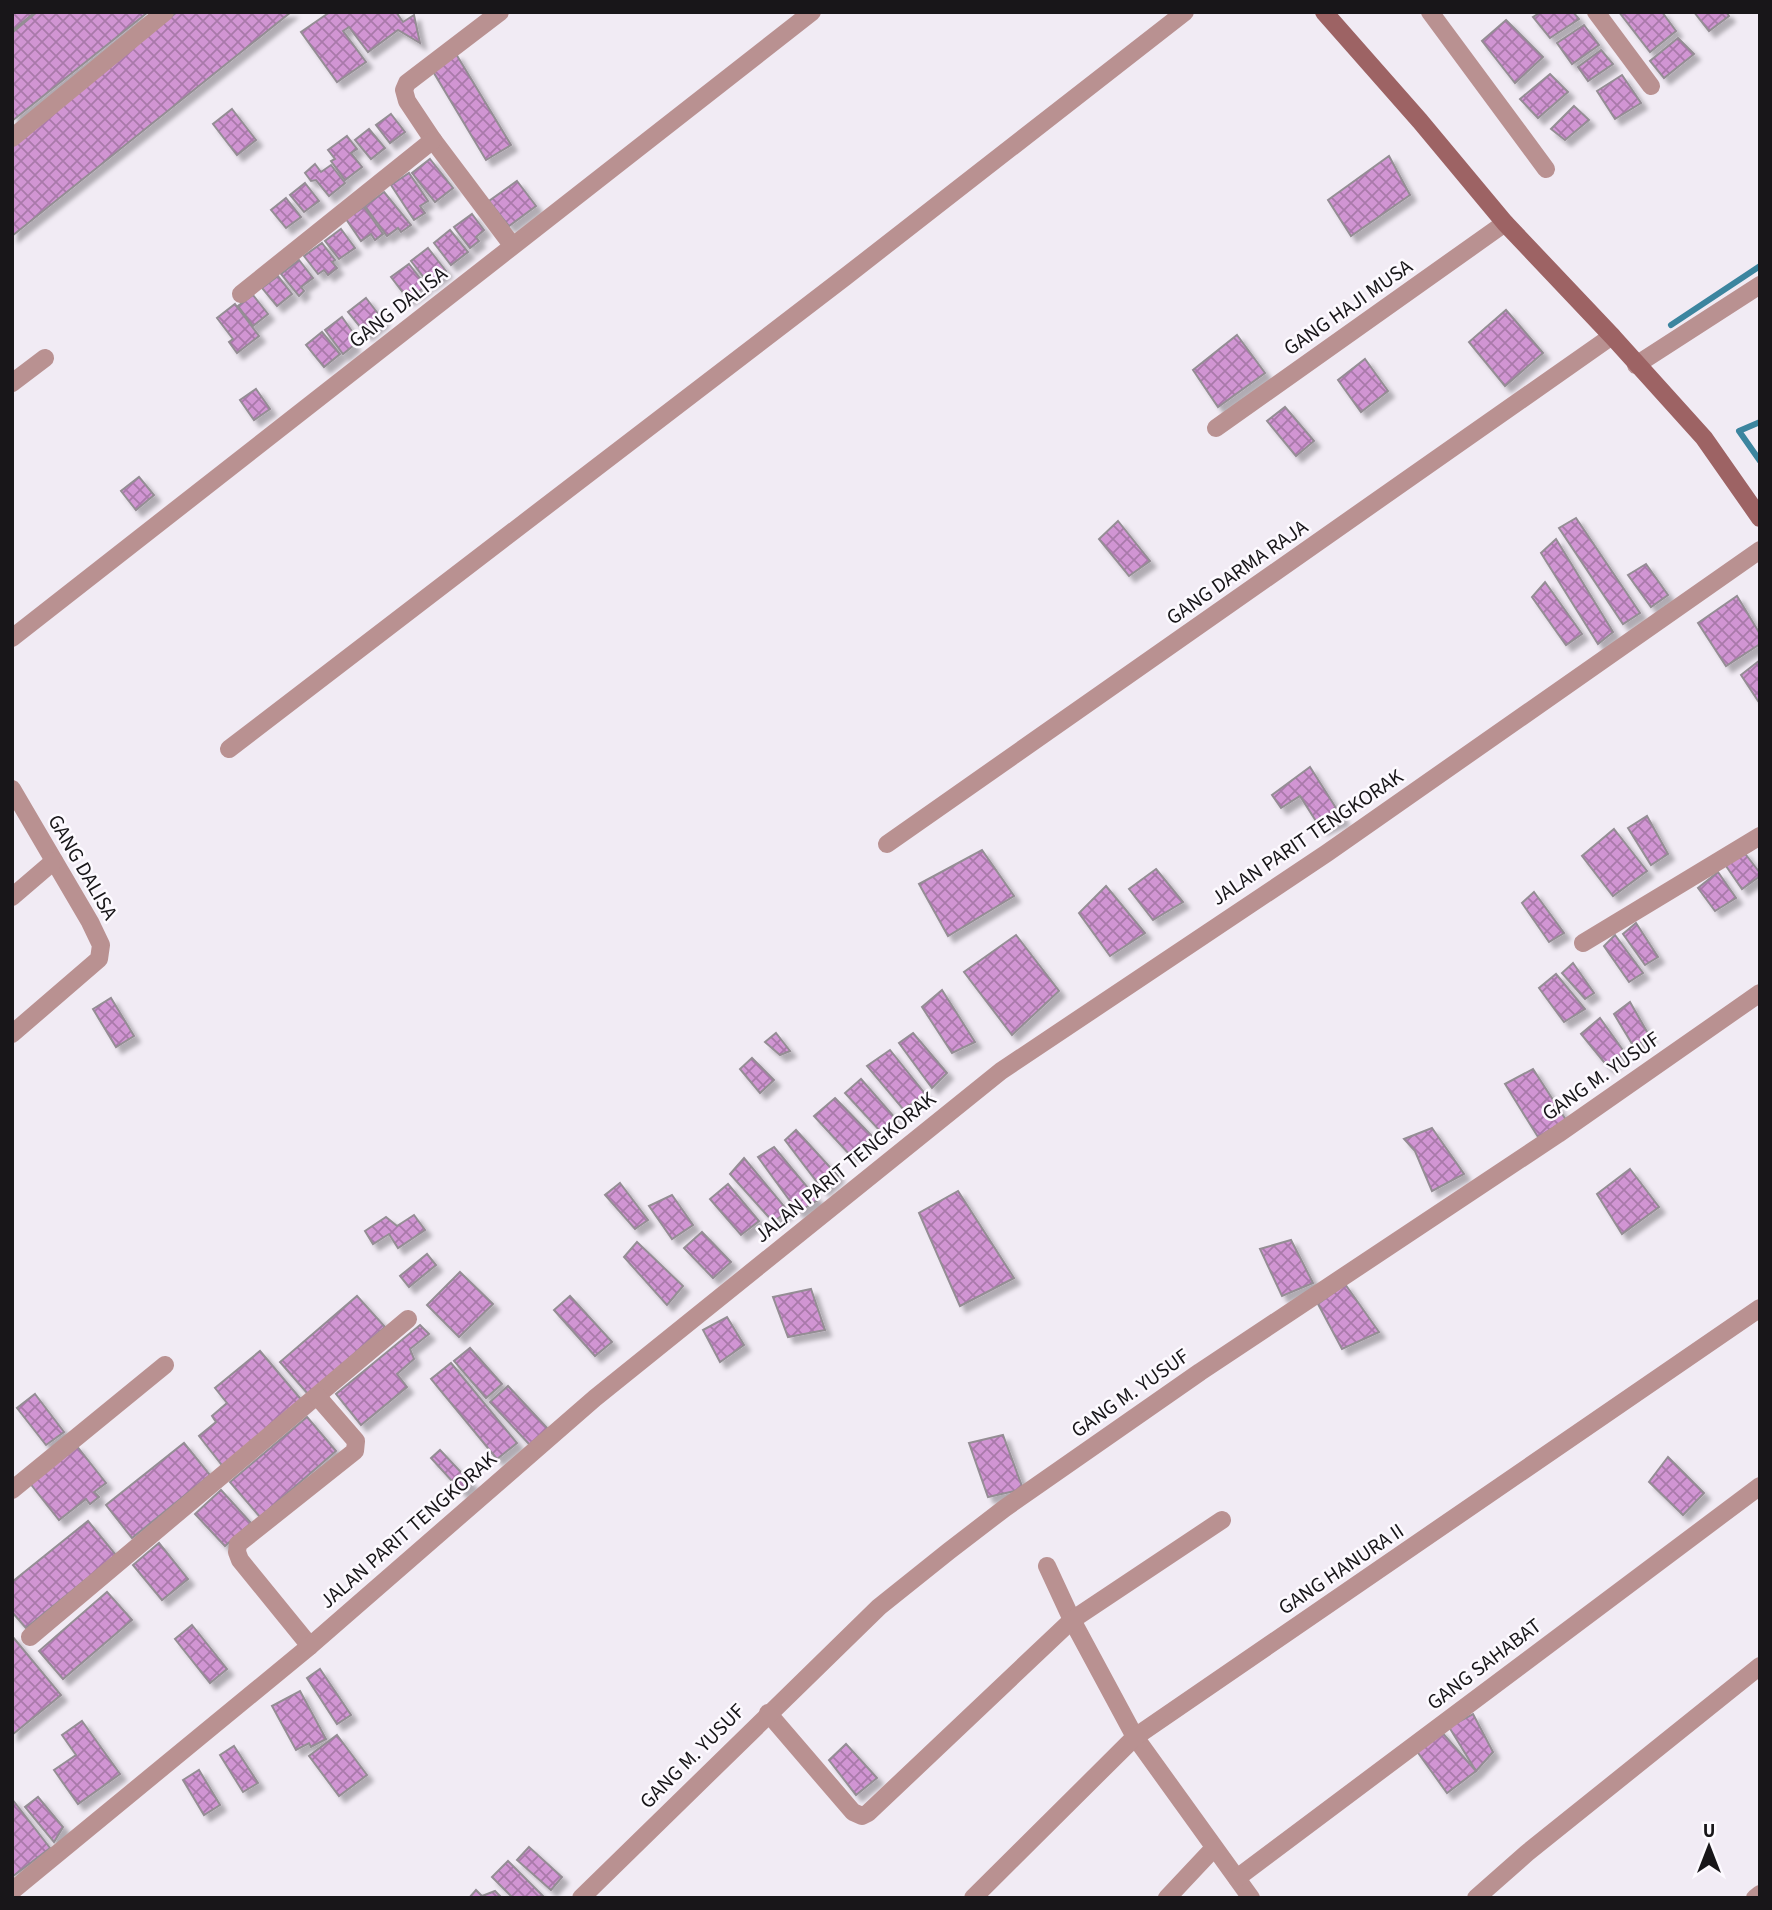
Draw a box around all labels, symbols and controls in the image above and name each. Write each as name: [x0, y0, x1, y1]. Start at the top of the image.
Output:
street label: GANG HAJI MUSA: [1277, 251, 1419, 363]
street label: GANG DALISA: [342, 259, 454, 355]
street label: GANG DARMA RAJA: [1160, 512, 1314, 632]
street label: JALAN PARIT TENGKORAK: [1205, 761, 1410, 913]
street label: GANG DALISA: [41, 809, 126, 926]
street label: GANG M. YUSUF: [1536, 1024, 1666, 1128]
street label: JALAN PARIT TENGKORAK: [748, 1084, 943, 1250]
street label: GANG M. YUSUF: [1065, 1341, 1195, 1445]
street label: JALAN PARIT TENGKORAK: [313, 1444, 504, 1616]
street label: GANG HANURA II: [1272, 1516, 1410, 1622]
street label: GANG SAHABAT: [1420, 1611, 1548, 1717]
street label: GANG M. YUSUF: [633, 1697, 751, 1815]
north arrow: [1674, 1812, 1744, 1882]
text: U: [1703, 1818, 1715, 1845]

